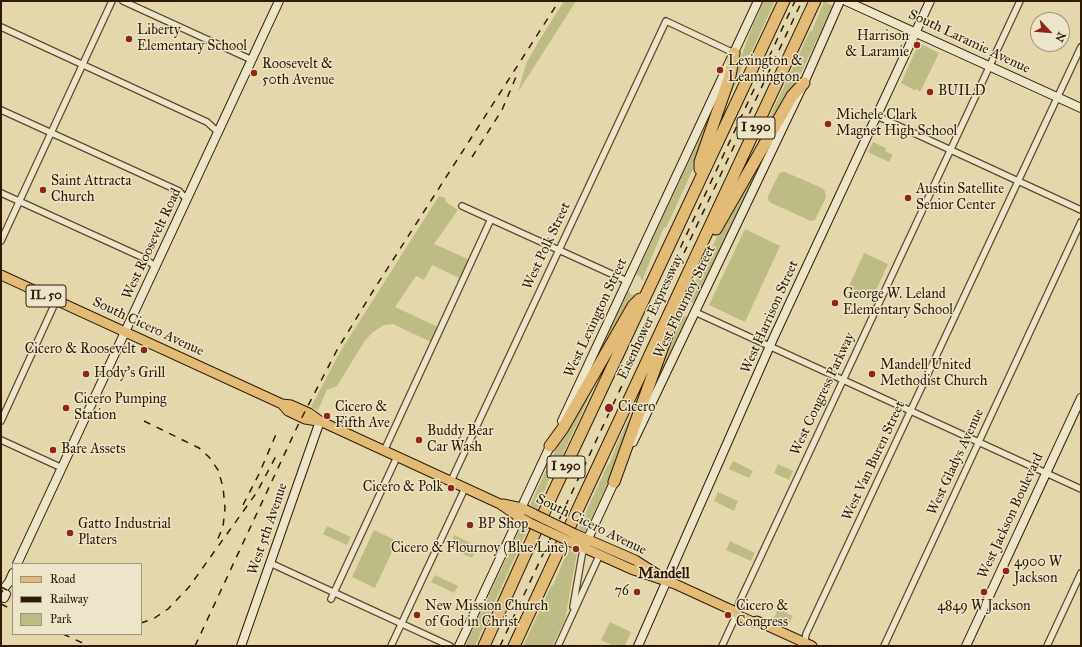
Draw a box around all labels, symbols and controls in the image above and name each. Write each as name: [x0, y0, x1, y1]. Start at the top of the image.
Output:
street label: South Laramie Avenue: [906, 6, 1032, 78]
north arrow: [1030, 12, 1070, 52]
place label: Liberty Elementary School: [137, 23, 247, 56]
place label: Harrison & Laramie: [845, 29, 909, 62]
text: N: [1052, 30, 1068, 44]
marker: Liberty Elementary School: [124, 34, 134, 44]
marker: Harrison & Laramie: [912, 40, 922, 50]
place label: Lexington & Leamington: [728, 54, 803, 86]
place label: Roosevelt & 50th Avenue: [262, 57, 334, 90]
marker: Lexington & Leamington: [715, 65, 725, 75]
marker: Roosevelt & 50th Avenue: [249, 68, 259, 78]
place label: BUILD: [938, 84, 986, 100]
marker: BUILD: [925, 87, 935, 97]
place label: Michele Clark Magnet High School: [836, 108, 957, 140]
road number: I 290: [737, 117, 775, 139]
marker: Michele Clark Magnet High School: [823, 119, 833, 129]
place label: Saint Attracta Church: [51, 174, 131, 206]
place label: Austin Satellite Senior Center: [916, 182, 1004, 214]
marker: Saint Attracta Church: [38, 185, 48, 195]
street label: West Roosevelt Road: [119, 186, 185, 302]
marker: Austin Satellite Senior Center: [903, 193, 913, 203]
street label: West Polk Street: [519, 200, 575, 292]
street label: West Flournoy Street: [650, 243, 720, 361]
street label: Eisenhower Expressway: [615, 252, 687, 382]
street label: West Lexington Street: [561, 256, 631, 380]
street label: West Harrison Street: [738, 258, 802, 376]
road number: IL 50: [26, 285, 66, 307]
place label: George W. Leland Elementary School: [843, 287, 953, 320]
street label: South Cicero Avenue: [90, 294, 206, 360]
marker: George W. Leland Elementary School: [830, 298, 840, 308]
street label: West Congress Parkway: [787, 330, 859, 458]
place label: Cicero & Roosevelt: [25, 342, 136, 358]
marker: Cicero & Roosevelt: [139, 345, 149, 355]
place label: Mandell United Methodist Church: [880, 358, 988, 390]
place label: Hody's Grill: [94, 366, 165, 382]
marker: Hody's Grill: [81, 369, 91, 379]
marker: Mandell United Methodist Church: [867, 369, 877, 379]
place label: Cicero Pumping Station: [74, 392, 167, 424]
street label: West Van Buren Street: [839, 399, 909, 523]
place label: Cicero & Fifth Ave: [335, 400, 390, 432]
place label: Cicero: [618, 400, 655, 416]
marker: Cicero: [603, 402, 615, 414]
marker: Cicero Pumping Station: [61, 403, 71, 413]
street label: West Gladys Avenue: [924, 406, 988, 518]
marker: Cicero & Fifth Ave: [322, 411, 332, 421]
place label: Buddy Bear Car Wash: [427, 424, 493, 456]
marker: Buddy Bear Car Wash: [414, 435, 424, 445]
place label: Bare Assets: [61, 442, 126, 458]
marker: Bare Assets: [48, 445, 58, 455]
street label: West Jackson Boulevard: [975, 451, 1047, 581]
road number: I 290: [547, 456, 585, 478]
place label: Cicero & Polk: [363, 480, 443, 496]
street label: West 5th Avenue: [244, 481, 292, 577]
marker: Cicero & Polk: [446, 483, 456, 493]
street label: South Cicero Avenue: [533, 491, 649, 559]
place label: Gatto Industrial Platers: [78, 517, 171, 550]
place label: BP Shop: [478, 517, 528, 533]
marker: BP Shop: [465, 520, 475, 530]
marker: Gatto Industrial Platers: [65, 528, 75, 538]
place label: Cicero & Flournoy (Blue Line): [391, 541, 568, 557]
marker: Cicero & Flournoy (Blue Line): [571, 544, 581, 554]
place label: 4900 W Jackson: [1014, 555, 1062, 588]
legend: [12, 563, 142, 635]
district label: Mandell: [638, 565, 690, 583]
marker: 4900 W Jackson: [1001, 566, 1011, 576]
text: Road: [50, 572, 76, 586]
place label: 76: [614, 584, 629, 600]
marker: 76: [632, 587, 642, 597]
marker: 4849 W Jackson: [979, 587, 989, 597]
text: Railway: [50, 592, 88, 606]
place label: New Mission Church of God in Christ: [425, 599, 548, 632]
place label: Cicero & Congress: [736, 599, 788, 632]
place label: 4849 W Jackson: [937, 599, 1031, 615]
marker: New Mission Church of God in Christ: [412, 610, 422, 620]
marker: Cicero & Congress: [723, 610, 733, 620]
text: Park: [50, 612, 72, 626]

